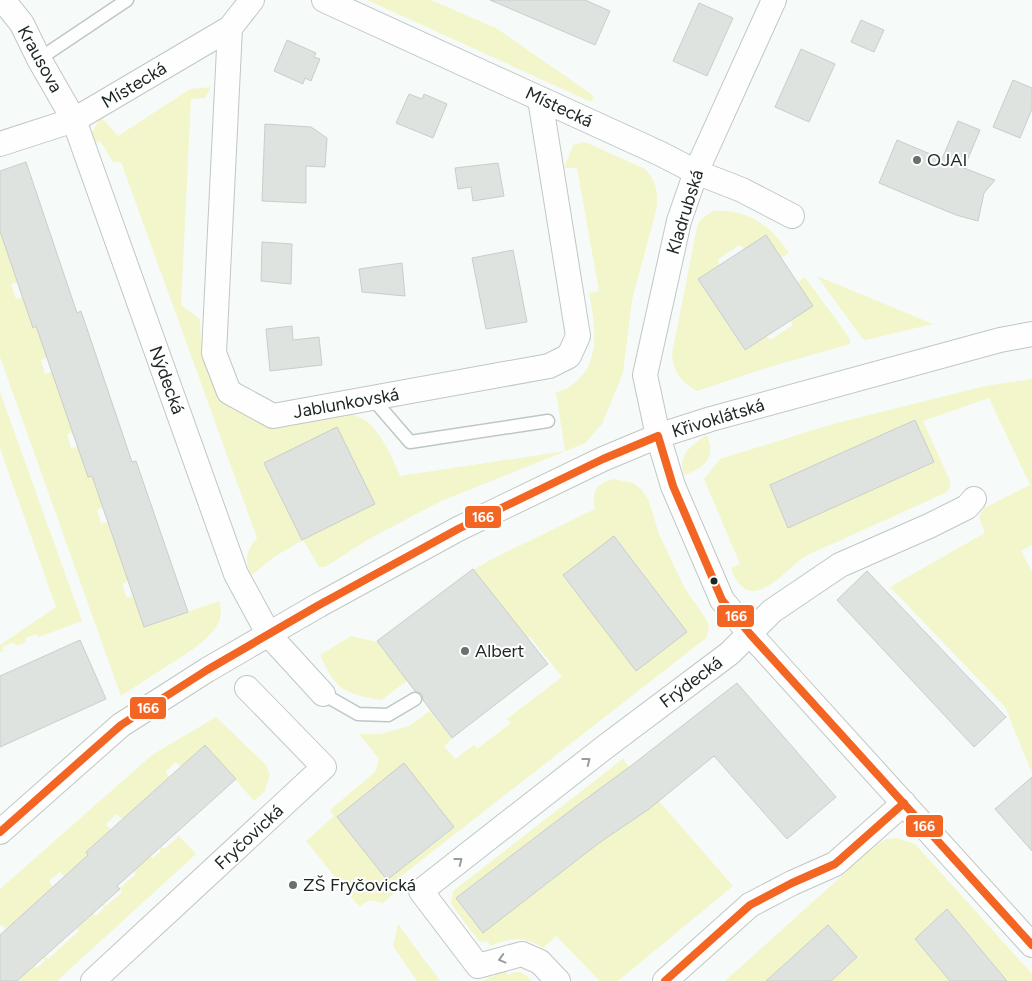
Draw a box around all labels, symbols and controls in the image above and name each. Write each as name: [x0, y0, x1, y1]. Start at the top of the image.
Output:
street label: Krausova: [13, 22, 67, 96]
street label: Místecká: [98, 57, 170, 113]
street label: Místecká: [522, 82, 596, 132]
place label: OJAI: [927, 149, 967, 171]
marker: OJAI: [911, 154, 923, 166]
street label: Kladrubská: [662, 167, 708, 257]
street label: Nýdecká: [145, 343, 189, 417]
street label: Jablunkovská: [291, 383, 401, 423]
street label: Křivoklátská: [669, 394, 767, 442]
line badge: 166: [464, 505, 502, 529]
text: 166: [472, 509, 494, 526]
unlabelled marker: [709, 576, 719, 586]
line badge: 166: [716, 604, 755, 628]
text: 166: [725, 608, 747, 625]
place label: Albert: [475, 640, 525, 662]
marker: Albert: [459, 645, 471, 657]
street label: Frýdecká: [655, 651, 727, 713]
line badge: 166: [129, 696, 167, 720]
text: 166: [137, 700, 159, 717]
one-way arrow: [581, 758, 590, 766]
street label: Fryčovická: [210, 800, 288, 874]
line badge: 166: [905, 814, 944, 838]
text: 166: [913, 818, 935, 835]
one-way arrow: [453, 859, 462, 867]
place label: ZŠ Fryčovická: [303, 874, 416, 896]
marker: ZŠ Fryčovická: [287, 879, 299, 891]
one-way arrow: [498, 953, 507, 964]

